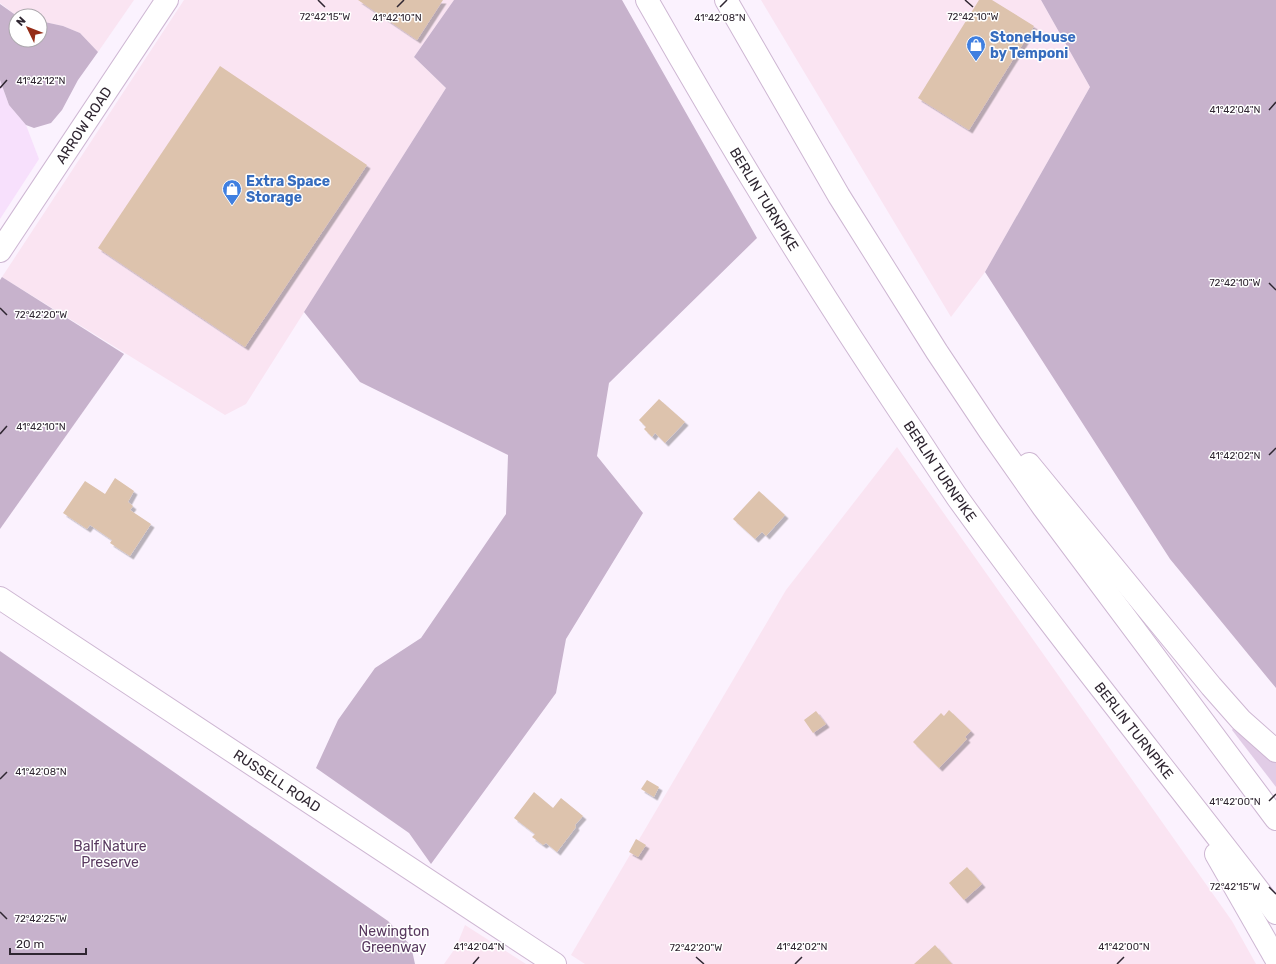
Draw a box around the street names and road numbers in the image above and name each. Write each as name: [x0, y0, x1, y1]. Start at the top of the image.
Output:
street label: ARROW ROAD: [52, 84, 116, 167]
street label: BERLIN TURNPIKE: [726, 144, 802, 254]
street label: BERLIN TURNPIKE: [900, 418, 980, 525]
street label: BERLIN TURNPIKE: [1091, 679, 1177, 783]
street label: RUSSELL ROAD: [230, 746, 324, 816]

